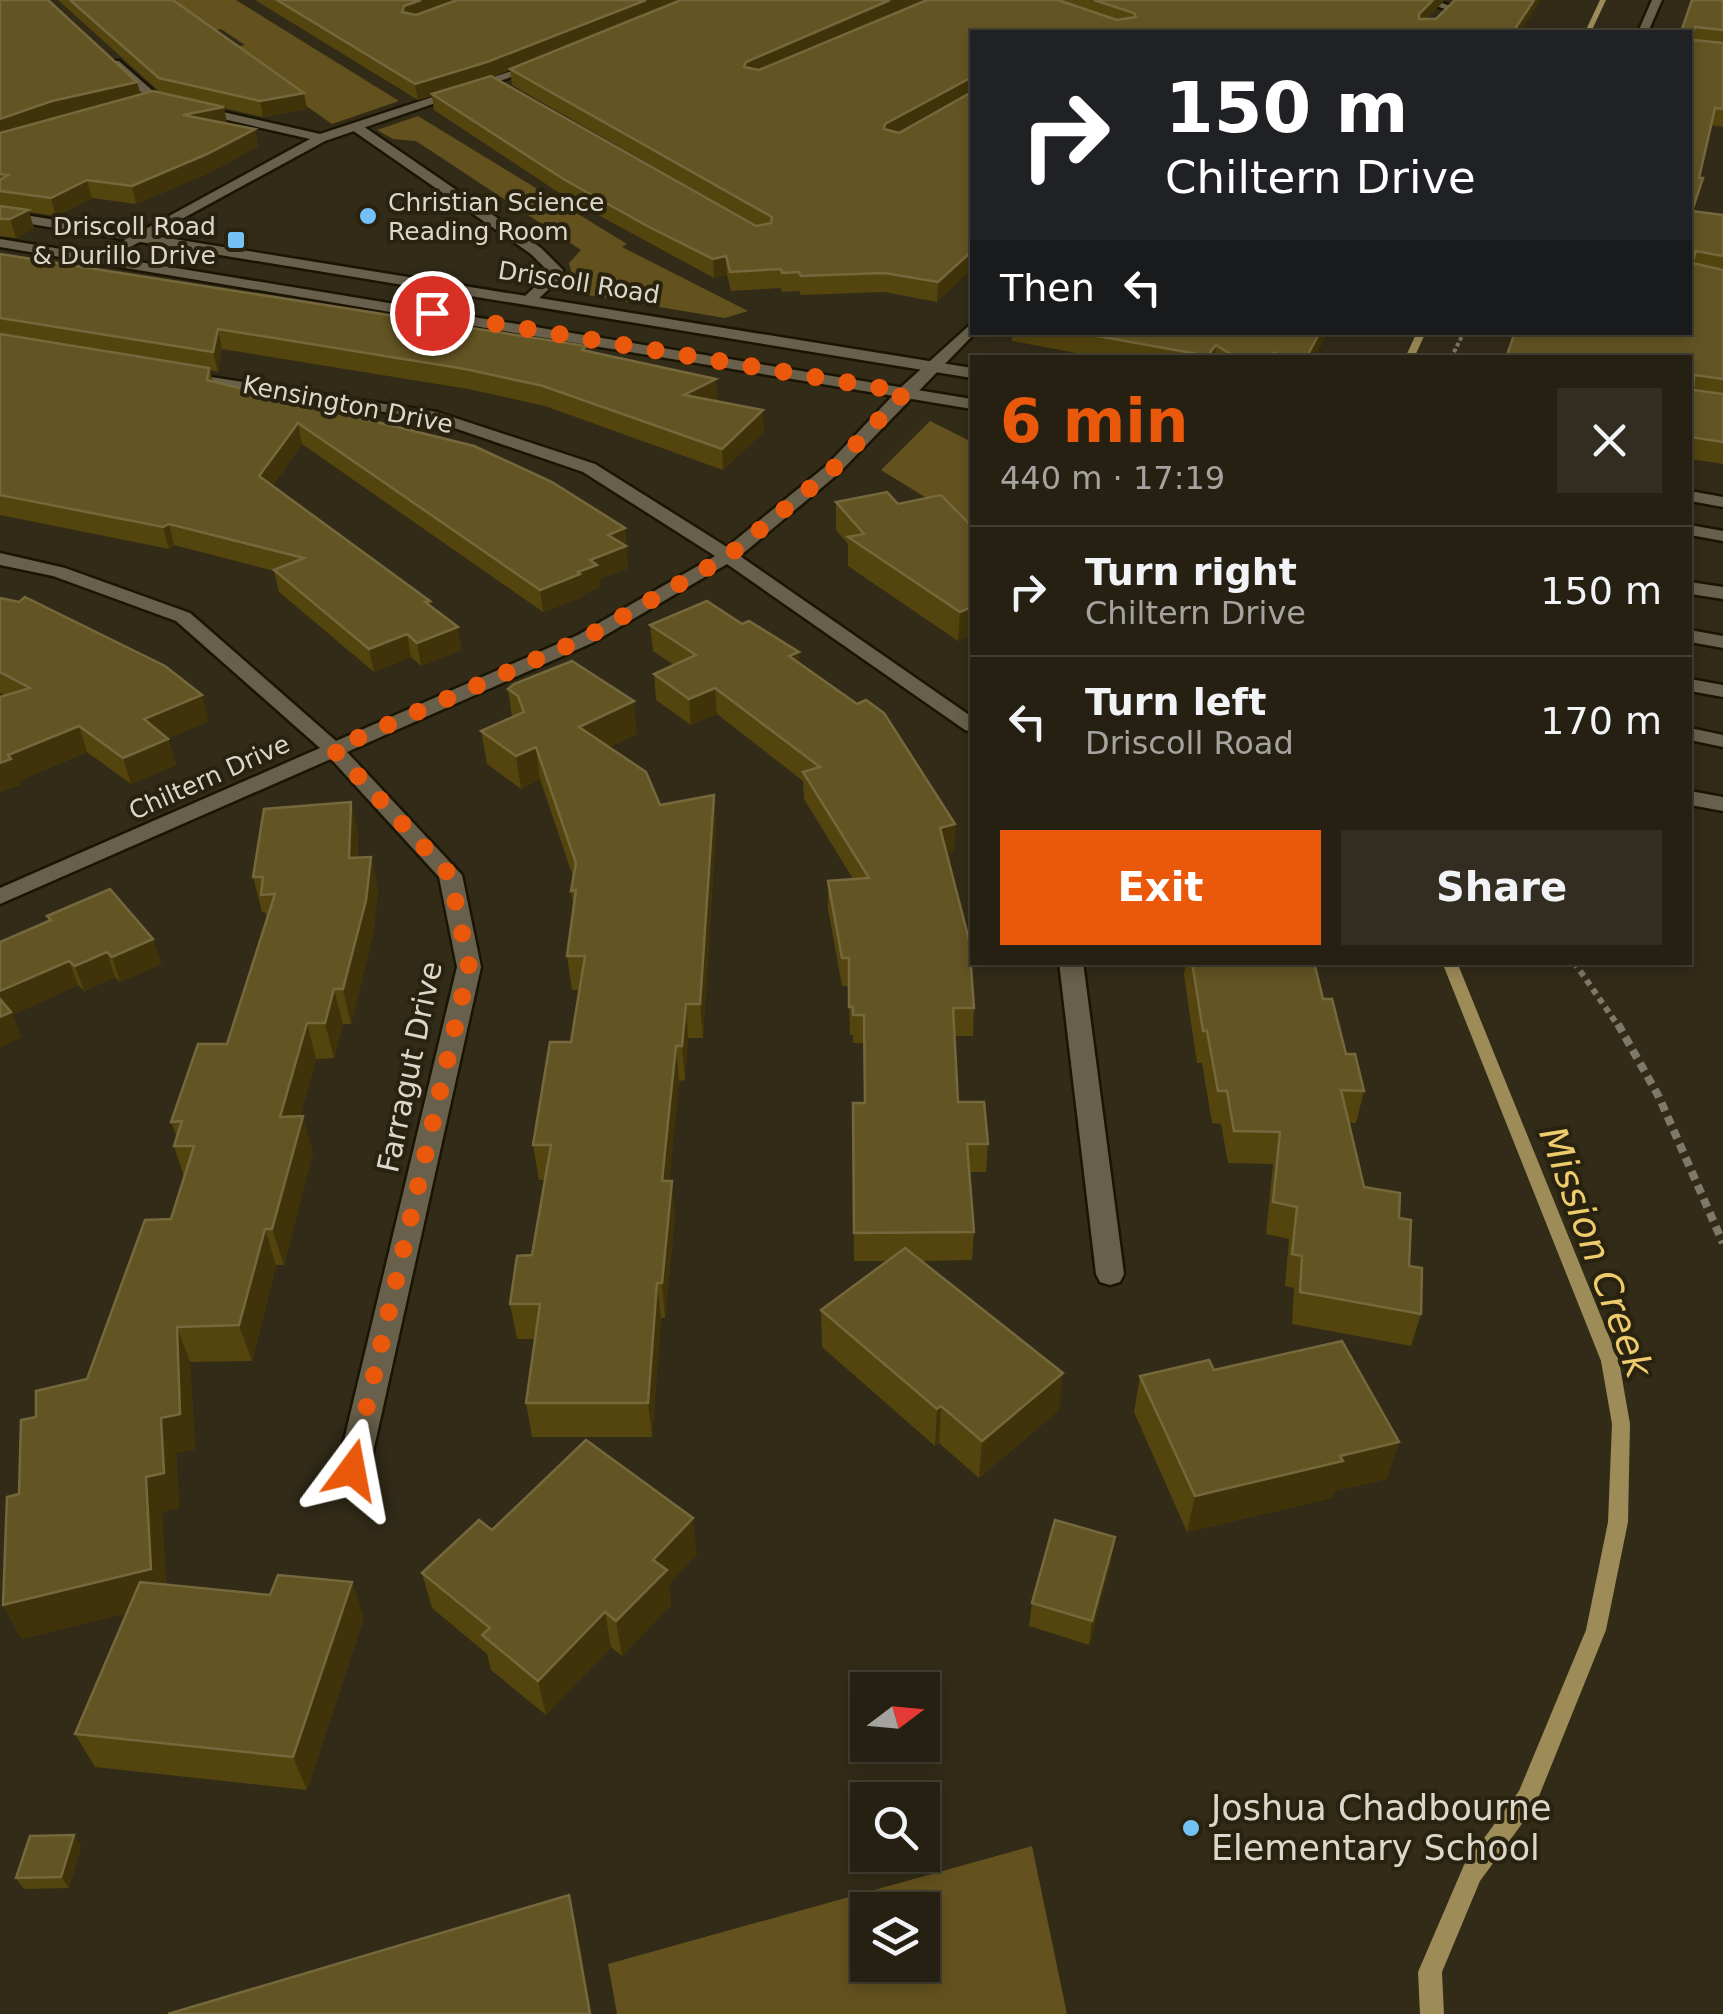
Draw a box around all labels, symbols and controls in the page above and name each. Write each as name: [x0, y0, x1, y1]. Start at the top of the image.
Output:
text: 150 m: [1165, 67, 1408, 149]
icon: right: [1000, 70, 1130, 200]
text: Chiltern Drive: [1165, 151, 1476, 204]
place label: Christian Science Reading Room: [388, 188, 604, 246]
marker: Christian Science Reading Room: [357, 205, 379, 227]
place label: Driscoll Road & Durillo Drive: [32, 212, 216, 270]
marker: Driscoll Road & Durillo Drive: [225, 229, 247, 251]
street label: Driscoll Road: [496, 255, 662, 310]
icon: left: [1115, 260, 1170, 315]
text: Then: [1000, 266, 1095, 310]
pin: [390, 271, 475, 356]
icon: arrive: [405, 286, 460, 341]
street label: Kensington Drive: [240, 370, 456, 439]
text: 6 min: [1000, 386, 1188, 456]
button: close: [1557, 388, 1662, 493]
text: 440 m · 17:19: [1000, 459, 1225, 497]
text: Turn right: [1085, 550, 1297, 594]
icon: right: [1000, 564, 1055, 619]
text: 150 m: [1540, 569, 1662, 613]
text: Chiltern Drive: [1085, 594, 1306, 632]
text: Turn left: [1085, 680, 1266, 724]
icon: left: [1000, 694, 1055, 749]
text: 170 m: [1540, 699, 1662, 743]
text: Driscoll Road: [1085, 724, 1294, 762]
street label: Chiltern Drive: [124, 729, 294, 826]
button: Exit: [1000, 830, 1321, 945]
button: Share: [1341, 830, 1662, 945]
street label: Farragut Drive: [370, 958, 449, 1176]
water label: Mission Creek: [1530, 1121, 1662, 1385]
position arrow: [300, 1418, 404, 1522]
north arrow: [850, 1672, 940, 1762]
map controls: [850, 1672, 940, 1982]
button: search: [850, 1782, 940, 1872]
place label: Joshua Chadbourne Elementary School: [1209, 1788, 1552, 1868]
marker: Joshua Chadbourne Elementary School: [1180, 1817, 1202, 1839]
button: layers: [850, 1892, 940, 1982]

